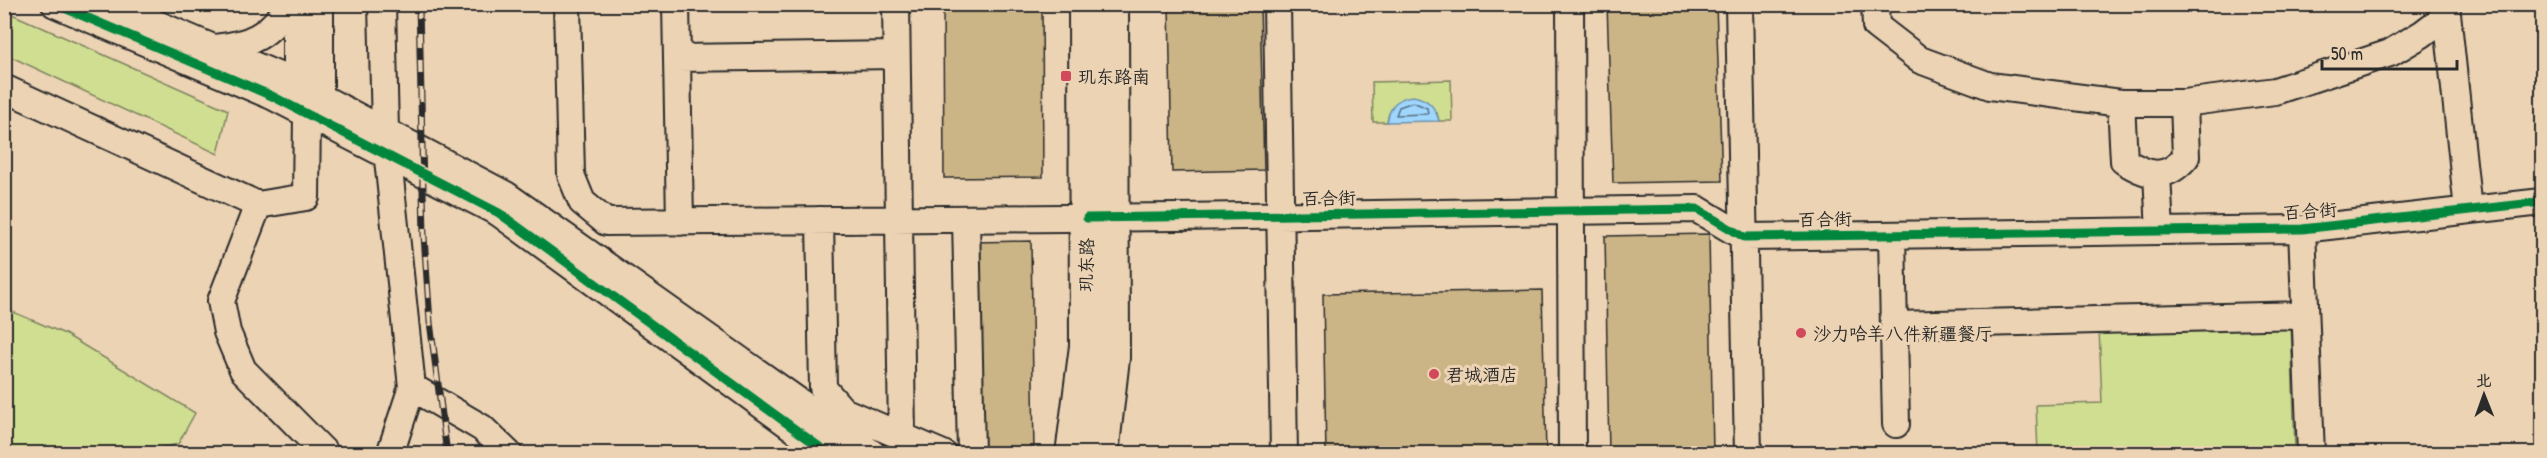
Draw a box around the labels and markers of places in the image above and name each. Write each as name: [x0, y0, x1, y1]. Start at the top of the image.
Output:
place label: 玑东路南: [1078, 64, 1150, 89]
marker: 玑东路南: [1059, 69, 1073, 83]
place label: 沙力哈羊八件新疆餐厅: [1813, 321, 1993, 346]
marker: 沙力哈羊八件新疆餐厅: [1794, 326, 1808, 340]
place label: 君城酒店: [1446, 362, 1518, 387]
marker: 君城酒店: [1427, 367, 1441, 381]

